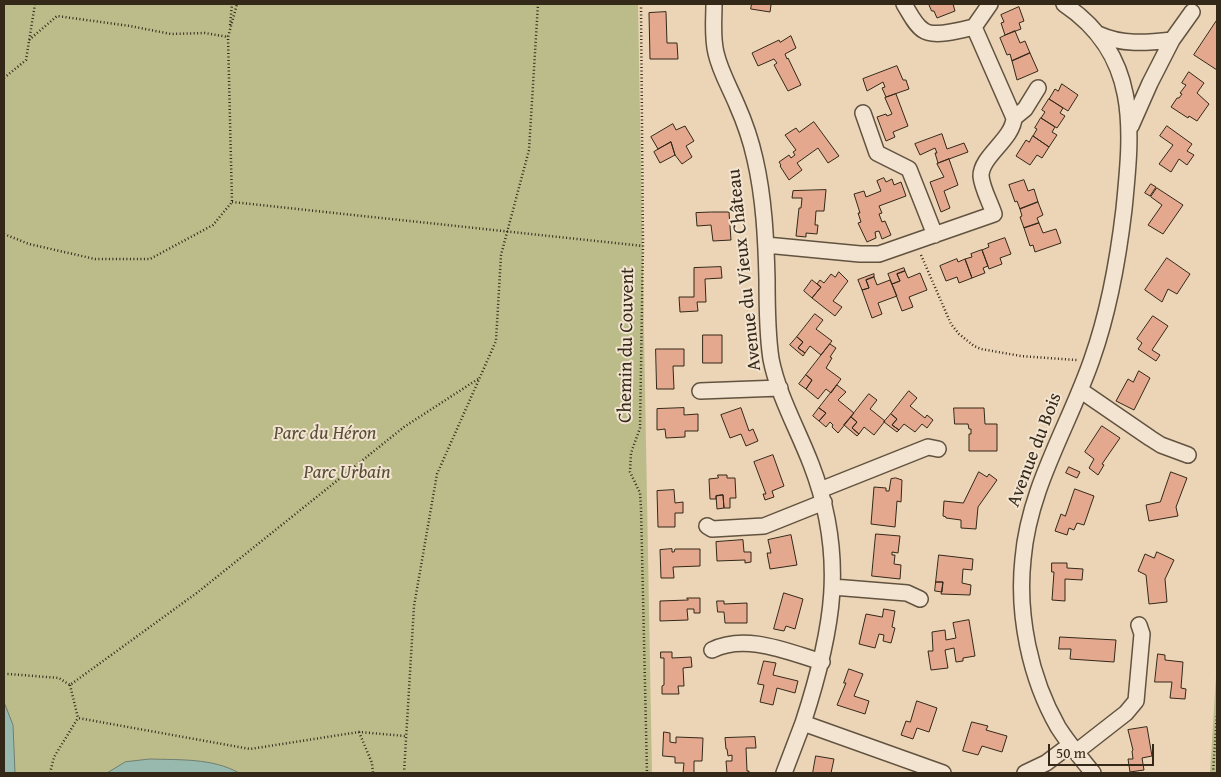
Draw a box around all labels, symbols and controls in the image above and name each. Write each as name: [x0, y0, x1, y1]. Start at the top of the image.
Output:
street label: Avenue du Vieux Château: [723, 168, 767, 372]
street label: Chemin du Couvent: [614, 267, 640, 423]
street label: Avenue du Bois: [1003, 390, 1067, 510]
park label: Parc du Héron: [274, 423, 376, 445]
park label: Parc Urbain: [303, 462, 391, 484]
scale bar: [1051, 734, 1157, 766]
text: 50 m: [1056, 742, 1086, 763]

